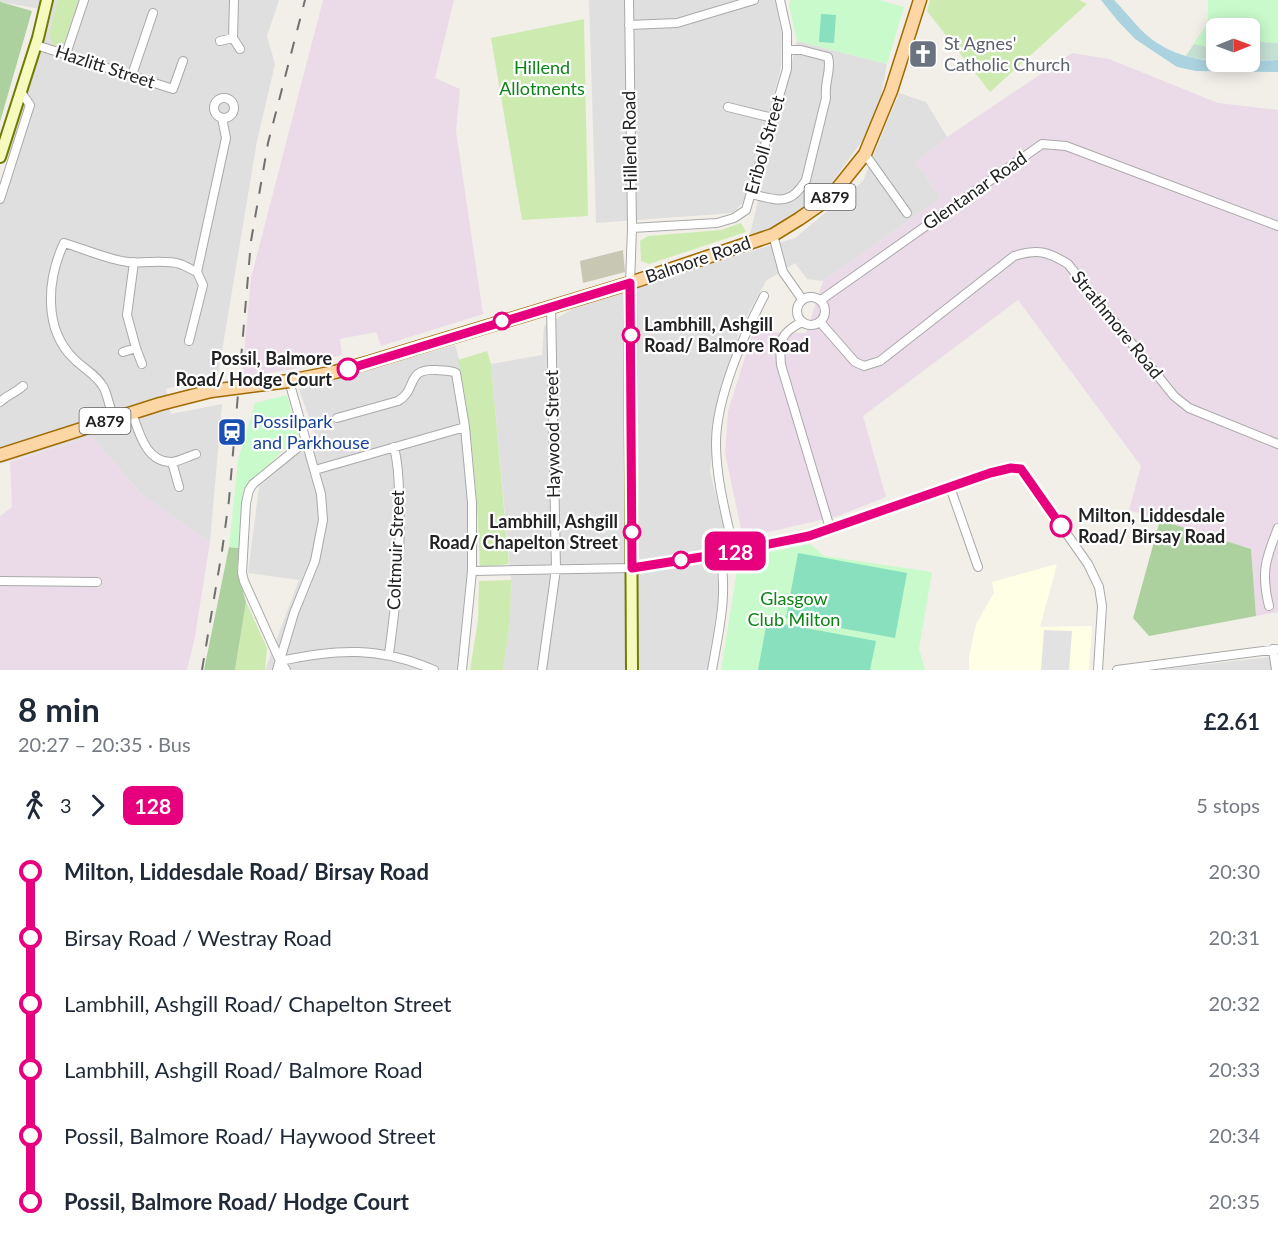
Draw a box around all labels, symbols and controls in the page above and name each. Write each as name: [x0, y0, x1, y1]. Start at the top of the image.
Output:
north arrow: [1206, 18, 1260, 72]
map controls: [1206, 18, 1260, 72]
place label: St Agnes' Catholic Church: [944, 32, 1070, 75]
church icon: St Agnes' Catholic Church: [907, 38, 939, 70]
street label: Hazlitt Street: [53, 40, 158, 93]
park label: Hillend Allotments: [499, 56, 585, 99]
street label: Hillend Road: [617, 91, 641, 191]
street label: Eriboll Street: [739, 92, 789, 197]
street label: Glentanar Road: [918, 146, 1031, 234]
road number: A879: [804, 184, 856, 210]
street label: Balmore Road: [642, 231, 753, 287]
street label: Strathmore Road: [1067, 266, 1168, 383]
unlabelled marker: [493, 312, 511, 330]
place label: Lambhill, Ashgill Road/ Balmore Road: [644, 313, 809, 356]
marker: Lambhill, Ashgill Road/ Balmore Road: [622, 326, 640, 344]
place label: Possil, Balmore Road/ Hodge Court: [175, 347, 332, 390]
marker: Possil, Balmore Road/ Hodge Court: [337, 358, 359, 380]
street label: Haywood Street: [540, 369, 564, 498]
road number: A879: [80, 408, 130, 434]
place label: Possilpark and Parkhouse: [253, 410, 369, 453]
station icon: Possilpark and Parkhouse: [216, 416, 248, 448]
street label: Coltmuir Street: [382, 489, 408, 610]
place label: Milton, Liddesdale Road/ Birsay Road: [1078, 504, 1225, 547]
place label: Lambhill, Ashgill Road/ Chapelton Street: [429, 510, 618, 553]
marker: Milton, Liddesdale Road/ Birsay Road: [1050, 515, 1072, 537]
marker: Lambhill, Ashgill Road/ Chapelton Street: [623, 523, 641, 541]
line badge: 128: [700, 532, 770, 570]
text: 128: [717, 539, 753, 564]
unlabelled marker: [672, 551, 690, 569]
park label: Glasgow Club Milton: [748, 587, 840, 630]
text: 8 min: [18, 689, 100, 729]
text: £2.61: [1204, 708, 1260, 735]
text: 20:27 – 20:35 · Bus: [18, 732, 191, 756]
icon: walk: [18, 789, 51, 822]
icon: forward: [81, 789, 114, 822]
text: 3: [60, 793, 72, 817]
text: 128: [135, 793, 171, 818]
text: 5 stops: [1196, 793, 1260, 817]
text: Milton, Liddesdale Road/ Birsay Road: [64, 858, 429, 885]
text: 20:30: [1209, 859, 1260, 883]
text: Birsay Road / Westray Road: [64, 924, 332, 951]
text: 20:31: [1209, 925, 1260, 949]
text: Lambhill, Ashgill Road/ Chapelton Street: [64, 990, 451, 1017]
text: 20:32: [1209, 991, 1260, 1015]
text: Lambhill, Ashgill Road/ Balmore Road: [64, 1056, 423, 1083]
text: 20:33: [1209, 1057, 1260, 1081]
text: Possil, Balmore Road/ Haywood Street: [64, 1122, 436, 1149]
text: 20:34: [1209, 1123, 1260, 1147]
text: Possil, Balmore Road/ Hodge Court: [64, 1188, 409, 1215]
text: 20:35: [1209, 1189, 1260, 1213]

